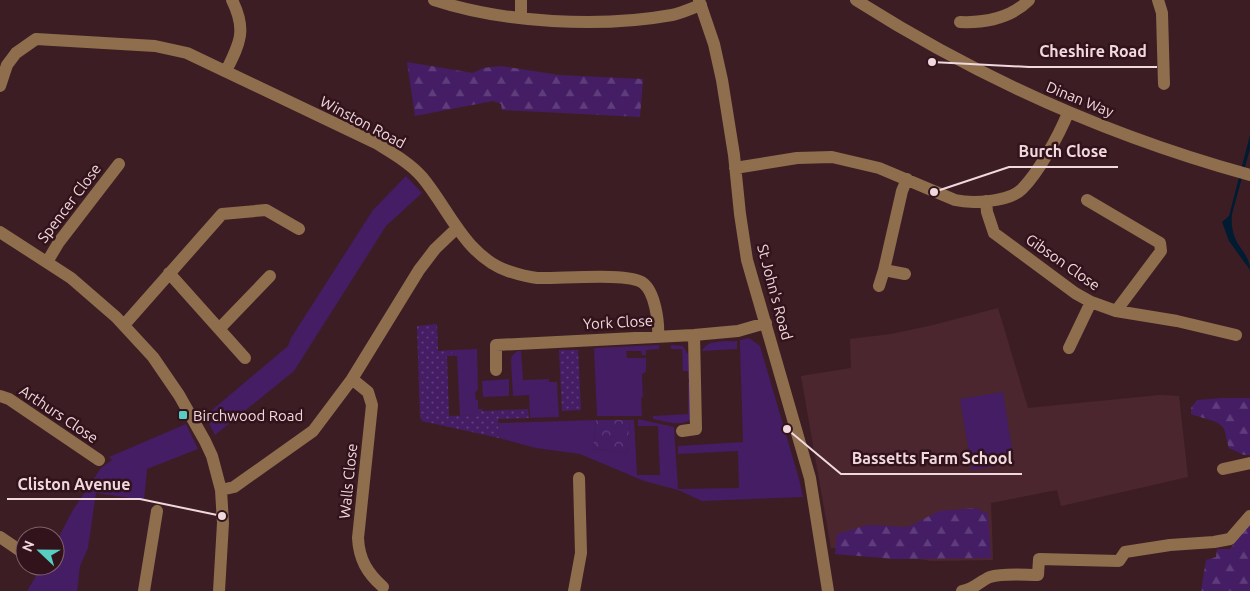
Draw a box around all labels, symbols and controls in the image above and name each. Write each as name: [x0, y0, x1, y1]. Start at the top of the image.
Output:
callout: Cheshire Road: [1029, 36, 1157, 67]
text: Cheshire Road: [1039, 42, 1147, 60]
street label: Dinan Way: [1044, 78, 1116, 120]
street label: Winston Road: [317, 92, 409, 152]
callout: Burch Close: [1009, 136, 1118, 167]
text: Burch Close: [1019, 142, 1107, 160]
street label: Spencer Close: [34, 160, 104, 246]
street label: Gibson Close: [1023, 230, 1103, 294]
street label: St John's Road: [754, 242, 796, 342]
street label: York Close: [583, 312, 653, 332]
street label: Arthurs Close: [17, 382, 101, 446]
place label: Birchwood Road: [193, 407, 303, 424]
marker: Birchwood Road: [177, 409, 189, 421]
street label: Walls Close: [336, 442, 360, 520]
callout: Bassetts Farm School: [841, 443, 1022, 474]
text: Bassetts Farm School: [852, 449, 1012, 467]
callout: Cliston Avenue: [7, 468, 140, 499]
text: Cliston Avenue: [18, 475, 130, 493]
north arrow: [15, 526, 65, 576]
text: N: [19, 538, 37, 554]

